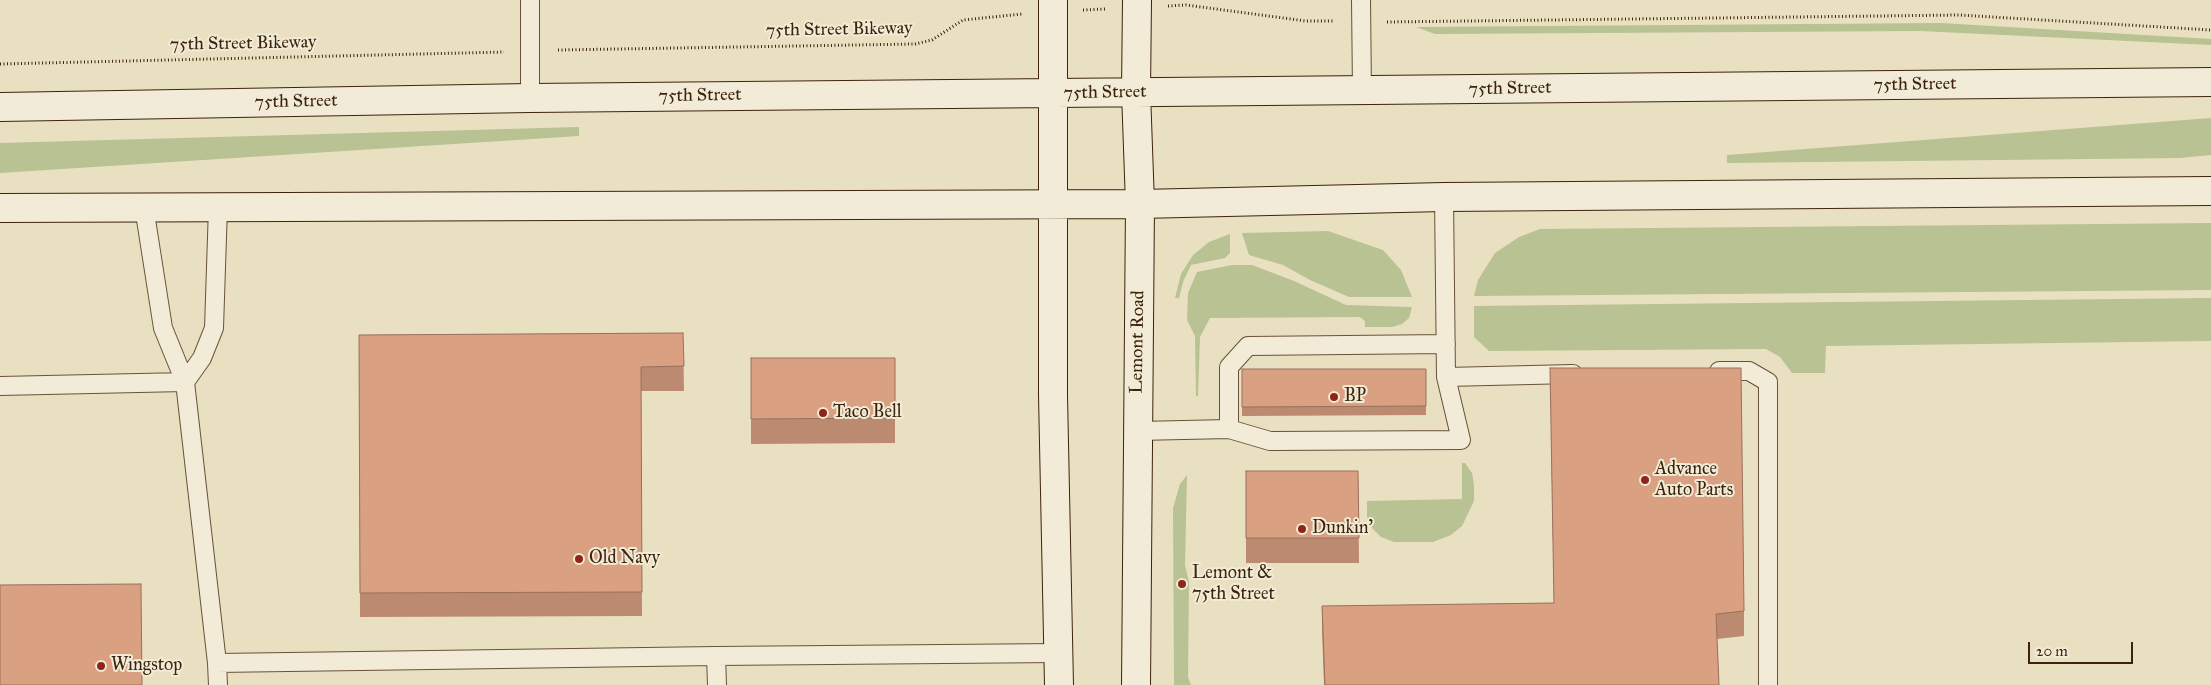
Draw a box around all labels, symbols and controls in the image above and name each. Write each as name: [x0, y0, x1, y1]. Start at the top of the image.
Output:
street label: 75th Street Bikeway: [765, 18, 913, 42]
street label: 75th Street Bikeway: [169, 32, 317, 56]
street label: 75th Street: [1873, 73, 1957, 97]
street label: 75th Street: [1468, 77, 1552, 101]
street label: 75th Street: [1063, 81, 1147, 105]
street label: 75th Street: [658, 84, 742, 108]
street label: 75th Street: [254, 90, 338, 114]
street label: Lemont Road: [1126, 290, 1150, 394]
place label: BP: [1344, 386, 1366, 408]
marker: BP: [1328, 391, 1340, 403]
place label: Taco Bell: [833, 402, 902, 424]
marker: Taco Bell: [817, 407, 829, 419]
place label: Advance Auto Parts: [1655, 459, 1733, 502]
marker: Advance Auto Parts: [1639, 474, 1651, 486]
place label: Dunkin': [1312, 518, 1373, 540]
marker: Dunkin': [1296, 523, 1308, 535]
place label: Old Navy: [589, 548, 660, 570]
marker: Old Navy: [573, 553, 585, 565]
place label: Lemont & 75th Street: [1192, 563, 1275, 606]
marker: Lemont & 75th Street: [1176, 578, 1188, 590]
scale bar: [2031, 632, 2136, 664]
text: 20 m: [2036, 642, 2068, 660]
place label: Wingstop: [111, 655, 182, 677]
marker: Wingstop: [95, 660, 107, 672]

